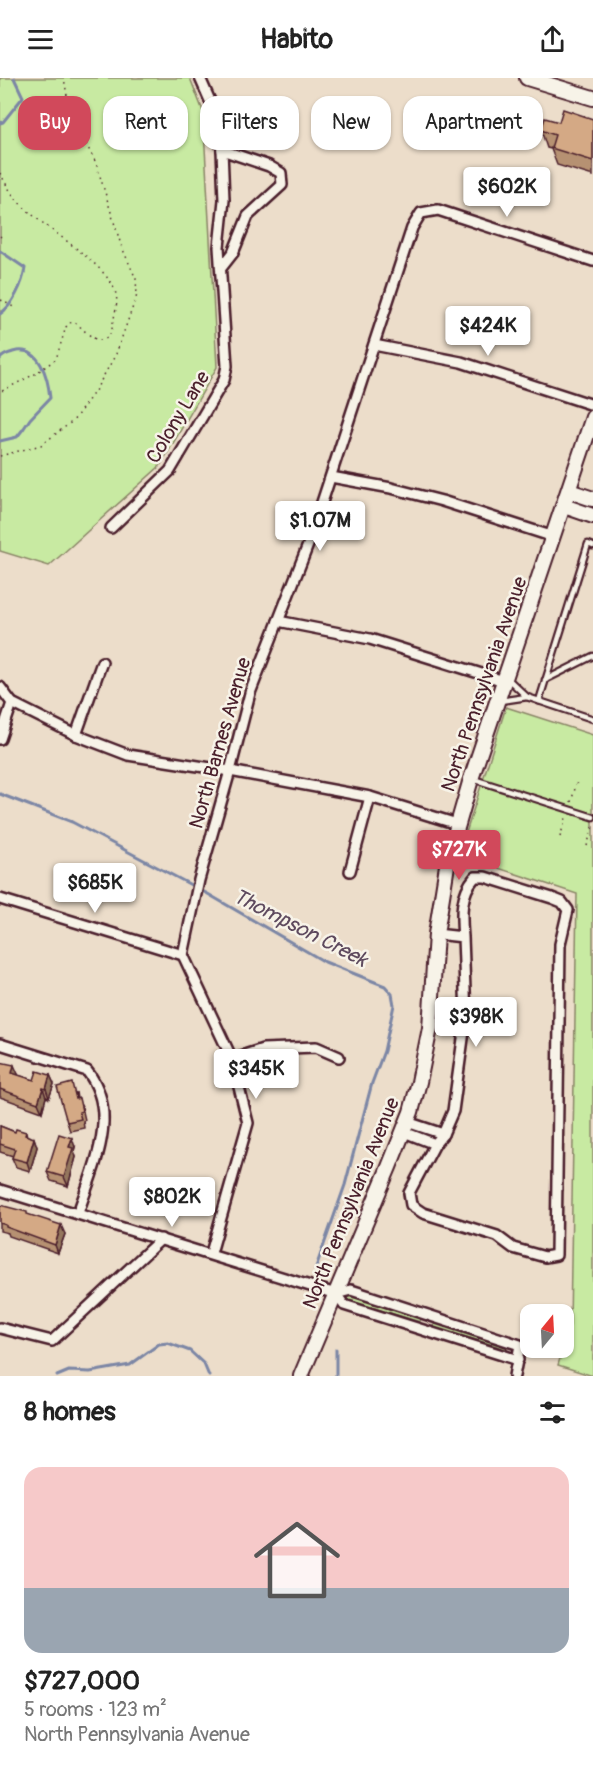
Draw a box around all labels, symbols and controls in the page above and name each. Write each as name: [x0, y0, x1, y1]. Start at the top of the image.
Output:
icon: menu: [24, 23, 57, 56]
text: Habito: [260, 23, 333, 56]
icon: share: [536, 23, 569, 56]
chip: Buy: [18, 96, 91, 150]
chip: Rent: [103, 96, 188, 150]
chip: Filters: [200, 96, 299, 150]
chip: New: [311, 96, 391, 150]
chip: Apartment: [403, 96, 543, 150]
pin: $602K: [465, 167, 549, 218]
text: $602K: [477, 174, 537, 199]
pin: $424K: [446, 306, 530, 357]
text: $424K: [459, 313, 517, 338]
street label: Colony Lane: [141, 366, 215, 468]
pin: $1.07M: [271, 501, 369, 552]
text: $1.07M: [289, 508, 351, 533]
street label: North Pennsylvania Avenue: [435, 573, 533, 795]
street label: North Barnes Avenue: [184, 654, 256, 831]
pin: $727K: [417, 830, 501, 881]
text: $727K: [431, 837, 487, 862]
pin: $685K: [53, 863, 137, 914]
text: $685K: [67, 870, 123, 895]
water label: Thompson Creek: [228, 883, 374, 974]
pin: $398K: [434, 997, 518, 1048]
text: $398K: [449, 1004, 503, 1029]
pin: $345K: [214, 1049, 298, 1100]
text: $345K: [228, 1056, 284, 1081]
street label: North Pennsylvania Avenue: [297, 1093, 405, 1312]
pin: $802K: [130, 1177, 214, 1228]
text: $802K: [143, 1184, 201, 1209]
north arrow: [520, 1304, 574, 1358]
map controls: [520, 1304, 574, 1358]
text: 8 homes: [24, 1396, 116, 1428]
icon: filters: [536, 1396, 569, 1429]
icon: home: [243, 1506, 351, 1614]
text: $727,000: [24, 1665, 140, 1697]
text: 5 rooms · 123 m²: [24, 1697, 167, 1722]
text: North Pennsylvania Avenue: [24, 1722, 250, 1747]

